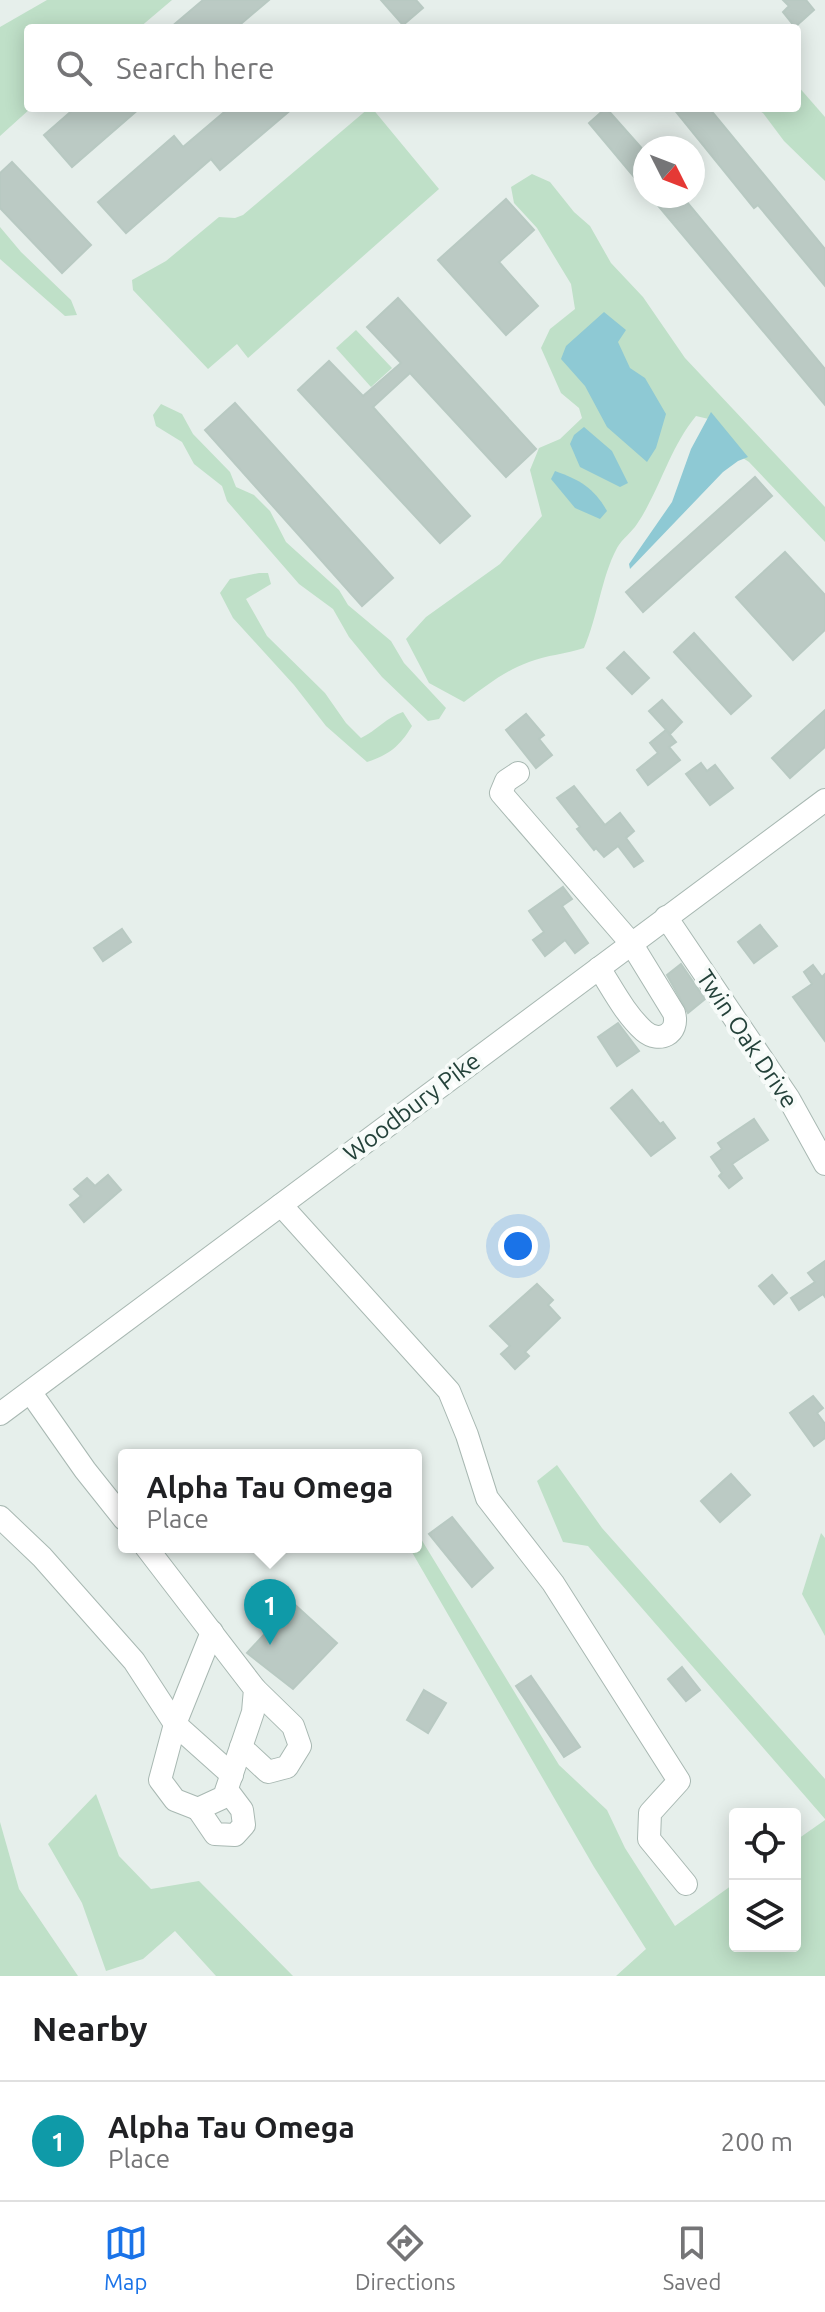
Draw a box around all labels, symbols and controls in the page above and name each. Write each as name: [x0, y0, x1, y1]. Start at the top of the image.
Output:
search box: [24, 24, 801, 112]
icon: search: [52, 46, 96, 90]
text: Search here: [116, 51, 275, 85]
north arrow: [633, 136, 705, 208]
street label: Twin Oak Drive: [691, 965, 804, 1113]
street label: Woodbury Pike: [338, 1047, 485, 1167]
your location: [498, 1226, 538, 1266]
popup: [118, 1449, 422, 1553]
text: Alpha Tau Omega: [147, 1470, 393, 1504]
text: Place: [147, 1504, 209, 1533]
pin: 1: [244, 1579, 296, 1645]
map controls: [729, 1808, 801, 1952]
button: locate: [729, 1808, 801, 1880]
button: layers: [729, 1880, 801, 1952]
text: Nearby: [32, 2009, 147, 2047]
text: Alpha Tau Omega: [108, 2110, 355, 2144]
text: 1: [51, 2127, 65, 2156]
text: 200 m: [721, 2127, 793, 2156]
text: Place: [108, 2144, 170, 2173]
tab: Map: [104, 2221, 148, 2294]
tab: Directions: [355, 2221, 455, 2294]
tab: Saved: [663, 2221, 721, 2294]

